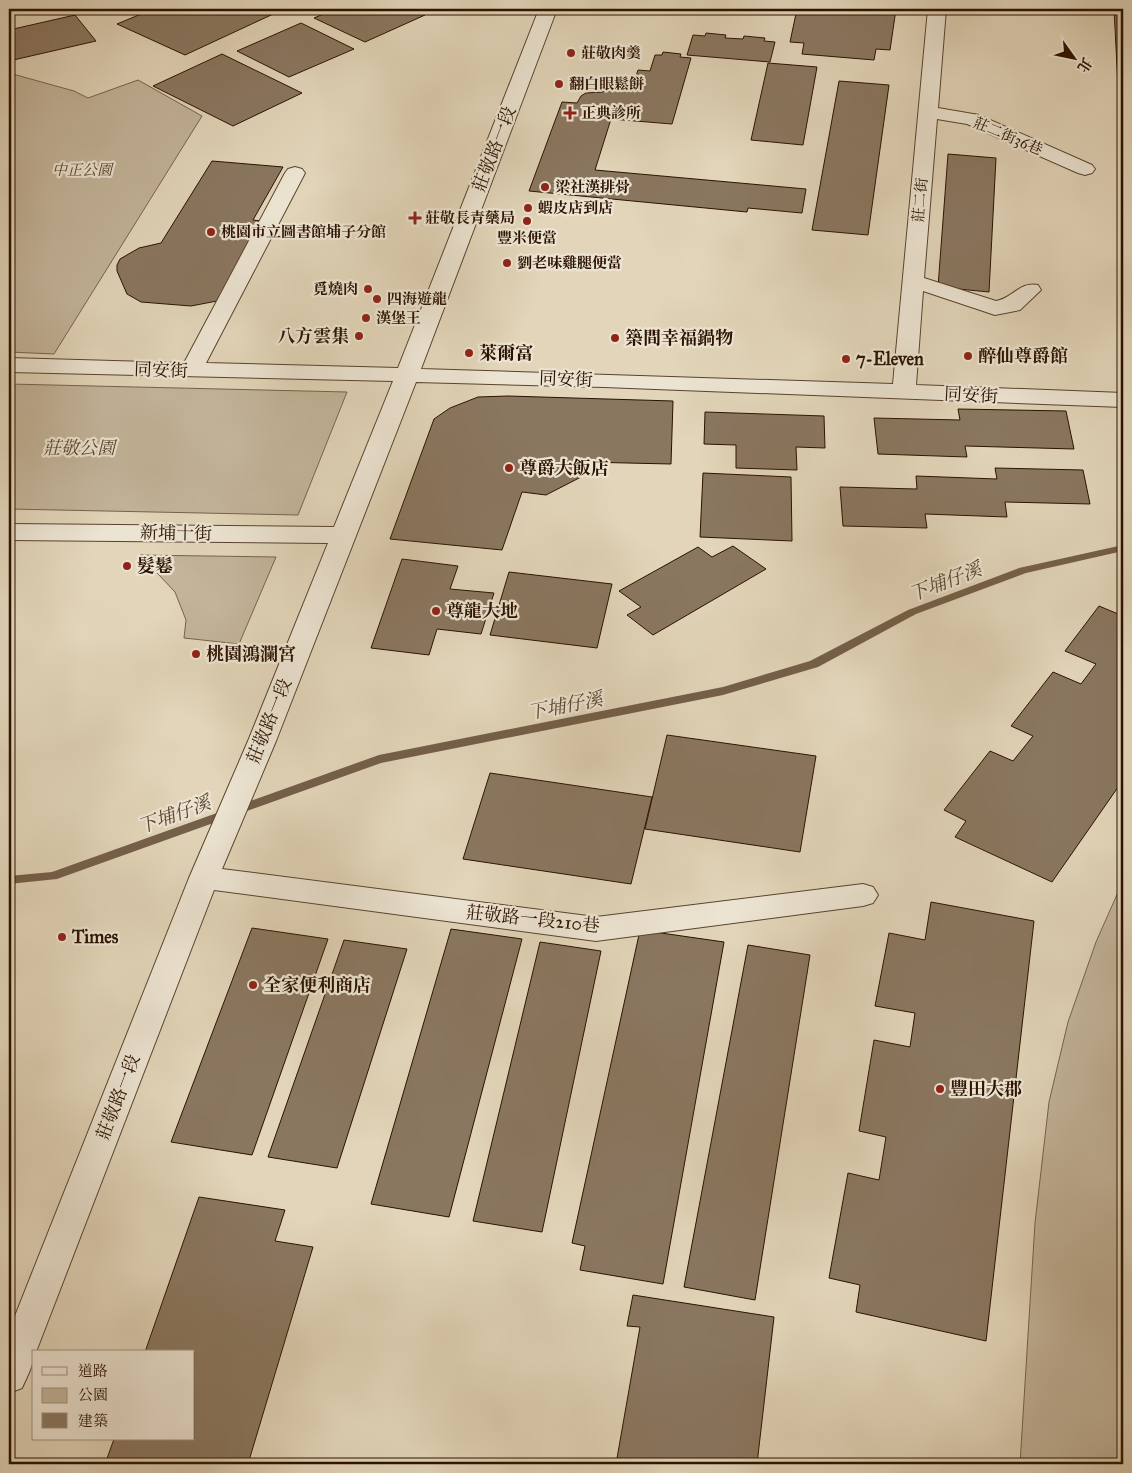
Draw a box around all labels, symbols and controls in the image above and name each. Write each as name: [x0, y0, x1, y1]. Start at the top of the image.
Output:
north arrow: [1050, 32, 1100, 82]
place label: 莊敬肉羹: [581, 44, 641, 62]
marker: 莊敬肉羹: [565, 47, 577, 59]
text: 北: [1074, 54, 1095, 75]
place label: 翻白眼鬆餅: [569, 75, 645, 93]
marker: 翻白眼鬆餅: [553, 78, 565, 90]
street label: 莊敬路一段: [468, 103, 520, 195]
place label: 正典診所: [581, 104, 641, 122]
marker: 正典診所: [563, 106, 577, 120]
street label: 莊二街36巷: [971, 113, 1045, 159]
park label: 中正公園: [52, 161, 114, 179]
street label: 莊二街: [909, 177, 931, 223]
place label: 梁社漢排骨: [555, 178, 630, 196]
marker: 梁社漢排骨: [539, 181, 551, 193]
place label: 蝦皮店到店: [538, 199, 613, 217]
marker: 蝦皮店到店: [522, 202, 534, 214]
place label: 莊敬長青藥局: [425, 209, 515, 227]
marker: 莊敬長青藥局: [409, 212, 421, 224]
marker: 豐米便當: [521, 215, 533, 227]
place label: 桃園市立圖書館埔子分館: [221, 223, 386, 241]
marker: 桃園市立圖書館埔子分館: [205, 226, 217, 238]
place label: 豐米便當: [497, 229, 557, 247]
place label: 劉老味雞腿便當: [517, 254, 622, 272]
marker: 劉老味雞腿便當: [501, 257, 513, 269]
place label: 覓燒肉: [313, 280, 358, 298]
marker: 覓燒肉: [362, 283, 374, 295]
place label: 四海遊龍: [387, 290, 447, 308]
marker: 四海遊龍: [371, 293, 383, 305]
place label: 漢堡王: [376, 309, 421, 327]
marker: 漢堡王: [360, 312, 372, 324]
place label: 八方雲集: [277, 325, 349, 347]
place label: 築間幸福鍋物: [625, 327, 733, 349]
marker: 八方雲集: [353, 330, 365, 342]
marker: 築間幸福鍋物: [609, 332, 621, 344]
place label: 萊爾富: [479, 342, 533, 364]
place label: 醉仙尊爵館: [978, 345, 1068, 367]
marker: 萊爾富: [463, 347, 475, 359]
place label: 7-Eleven: [856, 348, 924, 370]
marker: 醉仙尊爵館: [962, 350, 974, 362]
marker: 7-Eleven: [840, 353, 852, 365]
street label: 同安街: [134, 358, 188, 382]
street label: 同安街: [539, 367, 593, 391]
street label: 同安街: [943, 383, 999, 407]
park label: 莊敬公園: [43, 437, 118, 459]
place label: 尊爵大飯店: [519, 457, 609, 479]
marker: 尊爵大飯店: [503, 462, 515, 474]
street label: 新埔十街: [140, 521, 212, 545]
place label: 髮鬈: [137, 555, 173, 577]
water label: 下埔仔溪: [906, 556, 987, 606]
marker: 髮鬈: [121, 560, 133, 572]
place label: 尊龍大地: [446, 600, 518, 622]
marker: 尊龍大地: [430, 605, 442, 617]
place label: 桃園鴻瀾宮: [206, 643, 296, 665]
marker: 桃園鴻瀾宮: [190, 648, 202, 660]
street label: 莊敬路一段: [242, 675, 296, 767]
water label: 下埔仔溪: [526, 687, 607, 724]
water label: 下埔仔溪: [135, 790, 216, 838]
street label: 莊敬路一段210巷: [465, 901, 601, 937]
place label: Times: [71, 926, 119, 948]
marker: Times: [56, 931, 68, 943]
place label: 全家便利商店: [263, 974, 371, 996]
marker: 全家便利商店: [247, 979, 259, 991]
street label: 莊敬路一段: [92, 1051, 144, 1143]
place label: 豐田大郡: [950, 1078, 1022, 1100]
marker: 豐田大郡: [934, 1083, 946, 1095]
legend: [32, 1350, 195, 1440]
text: 道路: [78, 1362, 108, 1380]
text: 公園: [78, 1386, 108, 1404]
text: 建築: [78, 1412, 108, 1430]

